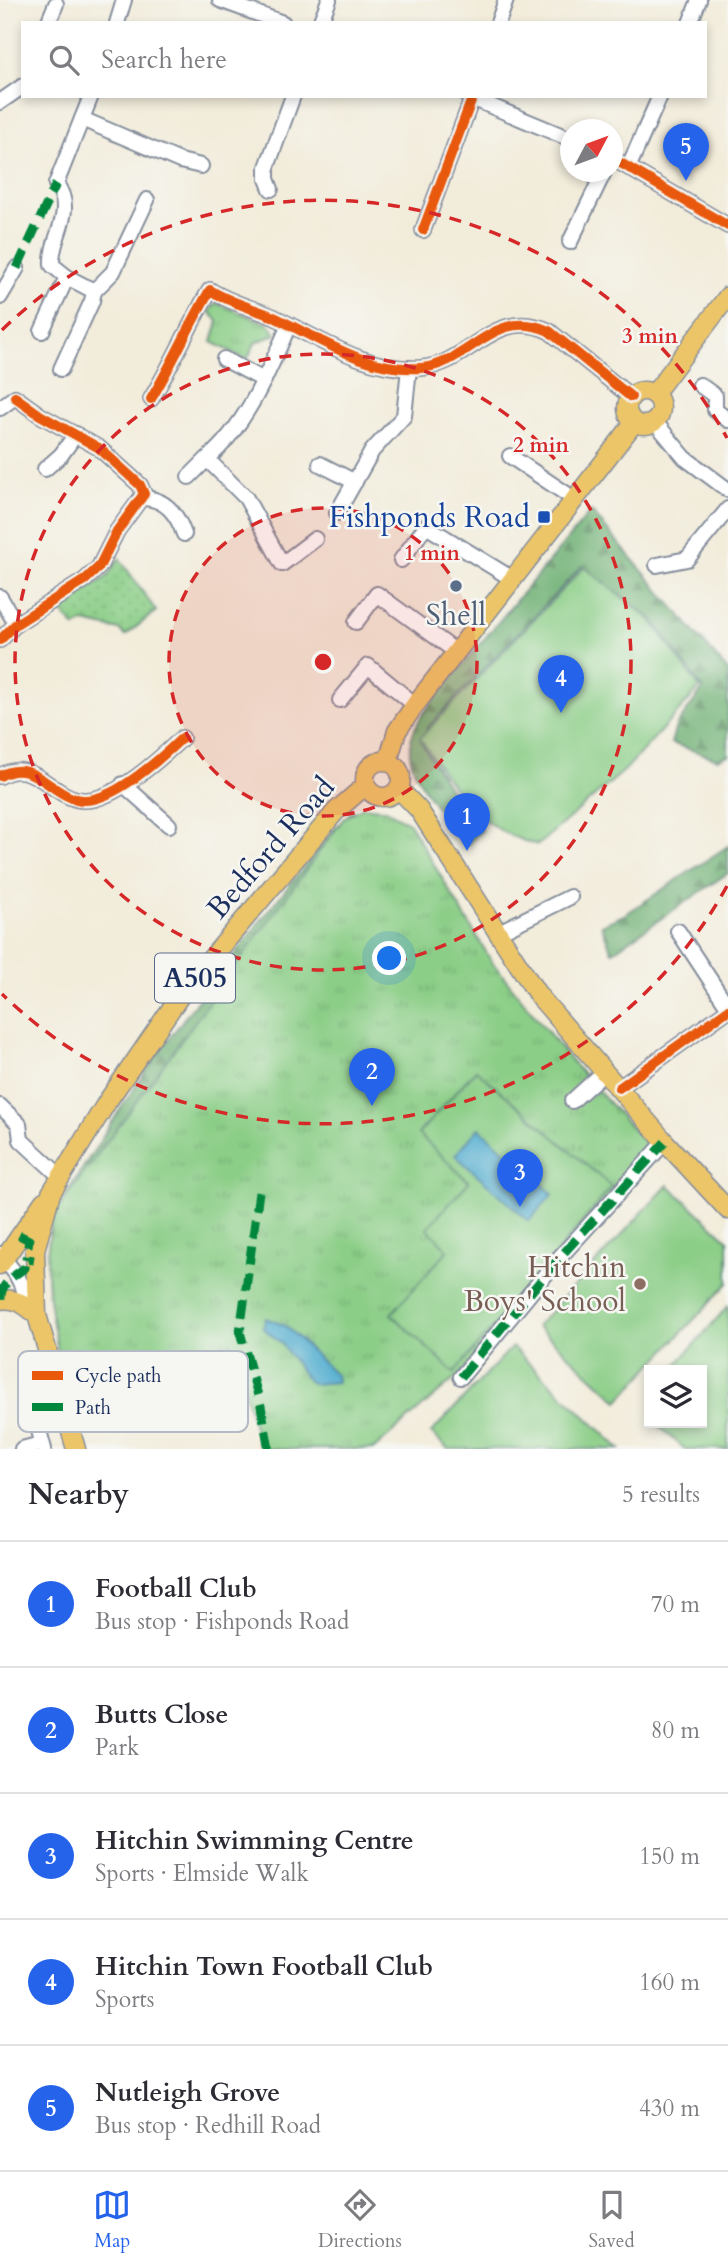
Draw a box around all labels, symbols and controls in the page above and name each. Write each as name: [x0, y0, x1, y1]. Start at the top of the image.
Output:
search box: [21, 21, 707, 98]
icon: search: [45, 41, 83, 79]
text: Search here: [101, 42, 227, 77]
north arrow: [560, 119, 623, 182]
pin: 5: [663, 123, 709, 181]
text: 3 min: [622, 322, 678, 351]
text: 2 min: [513, 431, 569, 460]
place label: Fishponds Road: [329, 497, 530, 538]
marker: Fishponds Road: [536, 509, 552, 525]
text: 1 min: [404, 539, 460, 568]
marker: Shell: [448, 578, 464, 594]
place label: Shell: [426, 595, 487, 636]
centre of rings: [311, 650, 335, 674]
pin: 4: [538, 655, 584, 713]
street label: Bedford Road: [198, 768, 344, 928]
pin: 1: [444, 793, 490, 851]
your location: [372, 941, 406, 975]
road number: A505: [155, 954, 235, 1002]
pin: 2: [349, 1048, 395, 1106]
pin: 3: [497, 1149, 543, 1207]
place label: Hitchin Boys' School: [463, 1247, 626, 1322]
marker: Hitchin Boys' School: [632, 1276, 648, 1292]
legend: [18, 1351, 248, 1432]
text: Cycle path: [75, 1363, 162, 1389]
map controls: [644, 1365, 707, 1428]
button: layers: [644, 1365, 707, 1428]
text: Path: [75, 1395, 111, 1421]
text: Nearby: [28, 1474, 129, 1515]
text: 5 results: [622, 1479, 700, 1510]
text: Football Club: [95, 1571, 257, 1606]
text: 1: [45, 1589, 57, 1620]
text: 70 m: [651, 1589, 700, 1620]
text: Bus stop · Fishponds Road: [95, 1606, 349, 1637]
text: Butts Close: [95, 1697, 228, 1732]
text: 2: [45, 1715, 57, 1746]
text: 80 m: [651, 1715, 700, 1746]
text: Park: [95, 1732, 139, 1763]
text: Hitchin Swimming Centre: [95, 1823, 414, 1858]
text: 3: [45, 1841, 57, 1872]
text: 150 m: [639, 1841, 700, 1872]
text: Sports · Elmside Walk: [95, 1858, 309, 1889]
text: Hitchin Town Football Club: [95, 1949, 433, 1984]
text: 4: [45, 1967, 57, 1998]
text: 160 m: [639, 1967, 700, 1998]
text: Sports: [95, 1984, 155, 2015]
text: Nutleigh Grove: [95, 2075, 280, 2110]
text: 5: [45, 2093, 57, 2124]
text: 430 m: [639, 2093, 700, 2124]
text: Bus stop · Redhill Road: [95, 2110, 321, 2141]
tab: Map: [93, 2186, 131, 2254]
tab: Directions: [318, 2186, 402, 2254]
tab: Saved: [589, 2186, 635, 2254]

